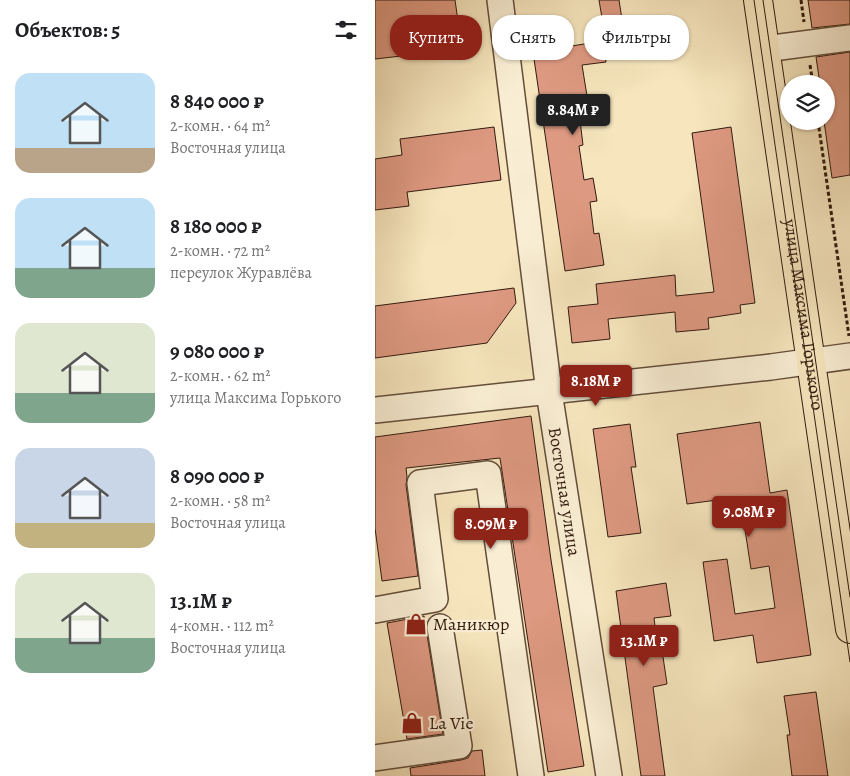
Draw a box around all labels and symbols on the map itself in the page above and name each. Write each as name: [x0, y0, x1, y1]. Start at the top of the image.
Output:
pin: 8.84M ₽: [527, 94, 619, 136]
street label: улица Максима Горького: [778, 216, 830, 412]
pin: 8.18M ₽: [550, 364, 642, 407]
street label: Восточная улица: [543, 426, 587, 559]
pin: 9.08M ₽: [703, 496, 795, 538]
pin: 8.09M ₽: [445, 508, 537, 550]
shop icon: Маникюр: [403, 611, 429, 637]
place label: Маникюр: [433, 612, 509, 636]
pin: 13.1M ₽: [598, 624, 690, 667]
shop icon: La Vie: [399, 710, 425, 736]
place label: La Vie: [429, 711, 473, 735]

